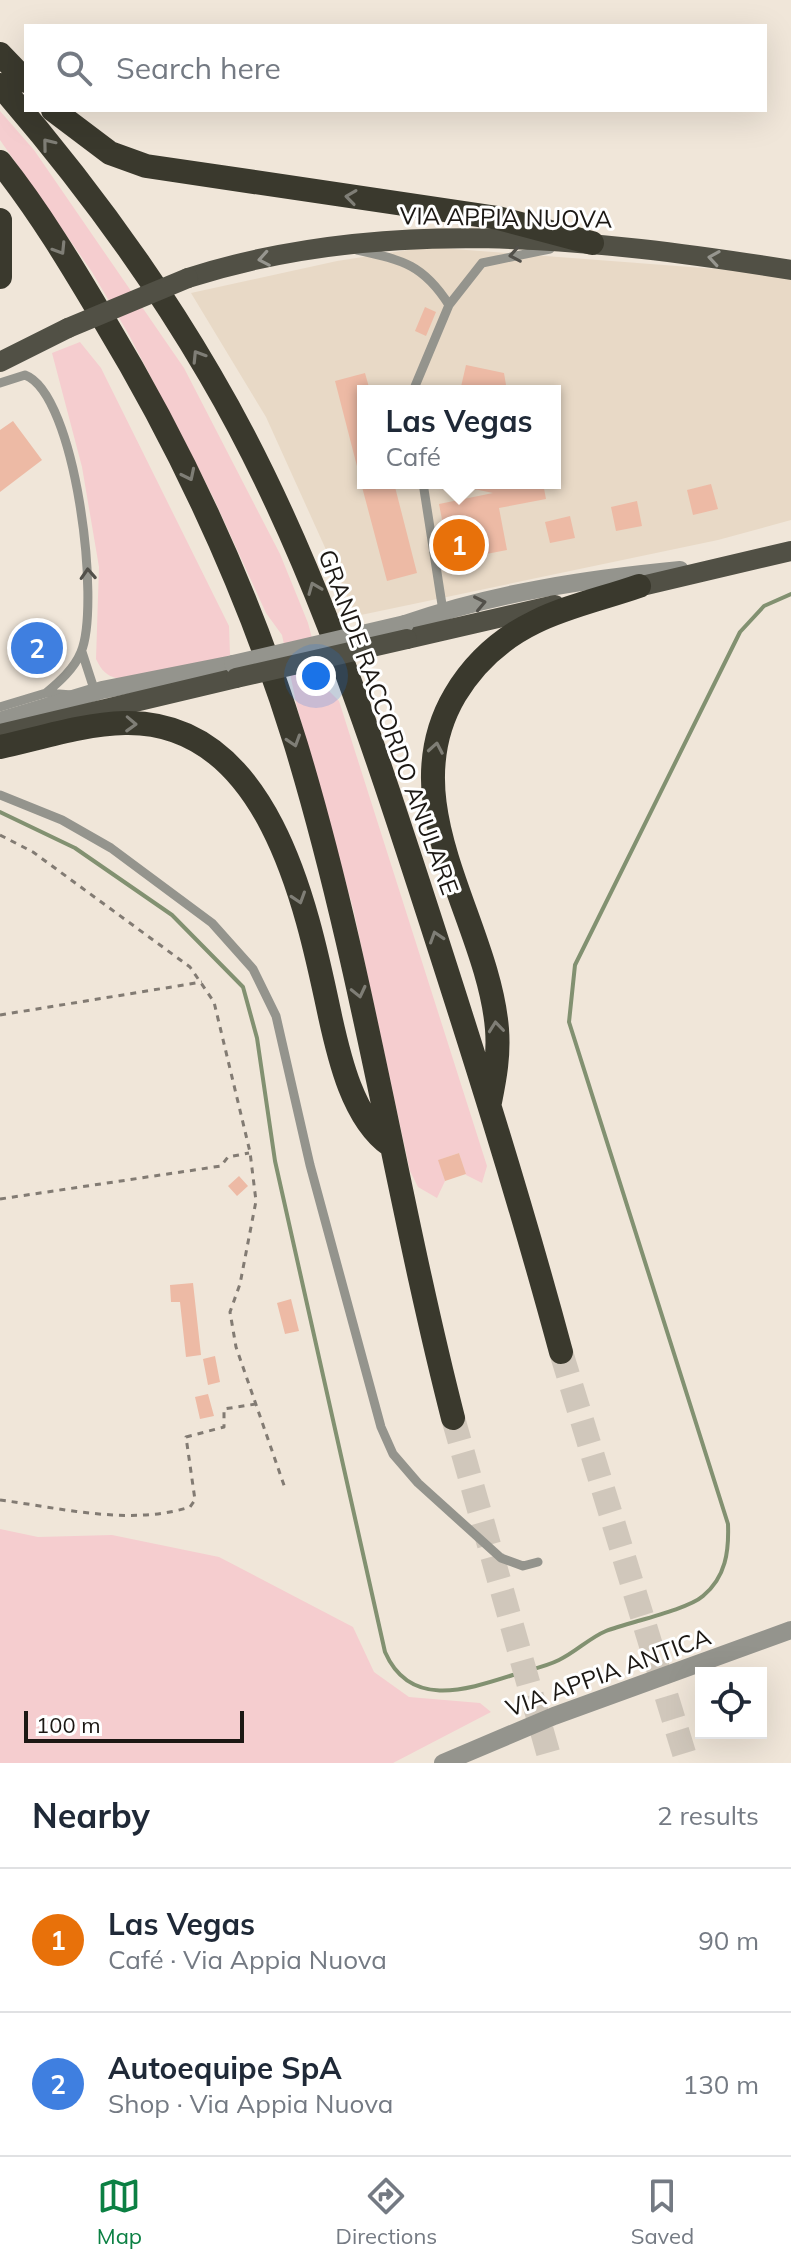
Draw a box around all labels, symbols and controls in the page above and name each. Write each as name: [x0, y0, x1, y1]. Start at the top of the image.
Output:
search box: [24, 24, 767, 112]
icon: search: [52, 46, 96, 90]
text: Search here: [116, 49, 281, 87]
one-way arrow: [44, 138, 58, 153]
one-way arrow: [344, 189, 358, 206]
street label: VIA APPIA NUOVA: [399, 200, 613, 234]
one-way arrow: [50, 240, 65, 255]
one-way arrow: [508, 245, 522, 262]
one-way arrow: [257, 250, 270, 267]
one-way arrow: [707, 250, 721, 267]
one-way arrow: [193, 350, 208, 365]
popup: [357, 385, 561, 489]
text: Las Vegas: [385, 402, 533, 440]
text: Café: [385, 440, 441, 473]
one-way arrow: [179, 467, 195, 481]
pin: 1: [433, 515, 485, 575]
street label: GRANDE RACCORDO ANULARE: [312, 545, 466, 899]
one-way arrow: [80, 567, 97, 580]
one-way arrow: [307, 582, 324, 596]
one-way arrow: [472, 595, 486, 612]
pin: 2: [11, 618, 63, 678]
your location: [296, 656, 336, 696]
one-way arrow: [126, 716, 138, 733]
one-way arrow: [284, 733, 300, 747]
one-way arrow: [427, 741, 444, 755]
one-way arrow: [290, 890, 306, 904]
one-way arrow: [430, 931, 446, 945]
one-way arrow: [350, 985, 367, 999]
one-way arrow: [487, 1020, 504, 1033]
street label: VIA APPIA ANTICA: [501, 1621, 715, 1723]
map controls: [695, 1667, 767, 1739]
button: locate: [695, 1667, 767, 1739]
scale bar: [24, 1707, 244, 1743]
text: 100 m: [36, 1711, 101, 1739]
text: Nearby: [32, 1794, 150, 1837]
text: 2 results: [657, 1799, 759, 1832]
text: Las Vegas: [108, 1905, 255, 1943]
text: 1: [50, 1924, 66, 1957]
text: 90 m: [698, 1924, 759, 1957]
text: Café · Via Appia Nuova: [108, 1943, 387, 1976]
text: Autoequipe SpA: [108, 2049, 342, 2087]
text: 2: [50, 2068, 66, 2101]
text: 130 m: [683, 2068, 759, 2101]
text: Shop · Via Appia Nuova: [108, 2087, 393, 2120]
tab: Map: [97, 2174, 142, 2250]
tab: Directions: [336, 2174, 437, 2250]
tab: Saved: [631, 2174, 694, 2250]

